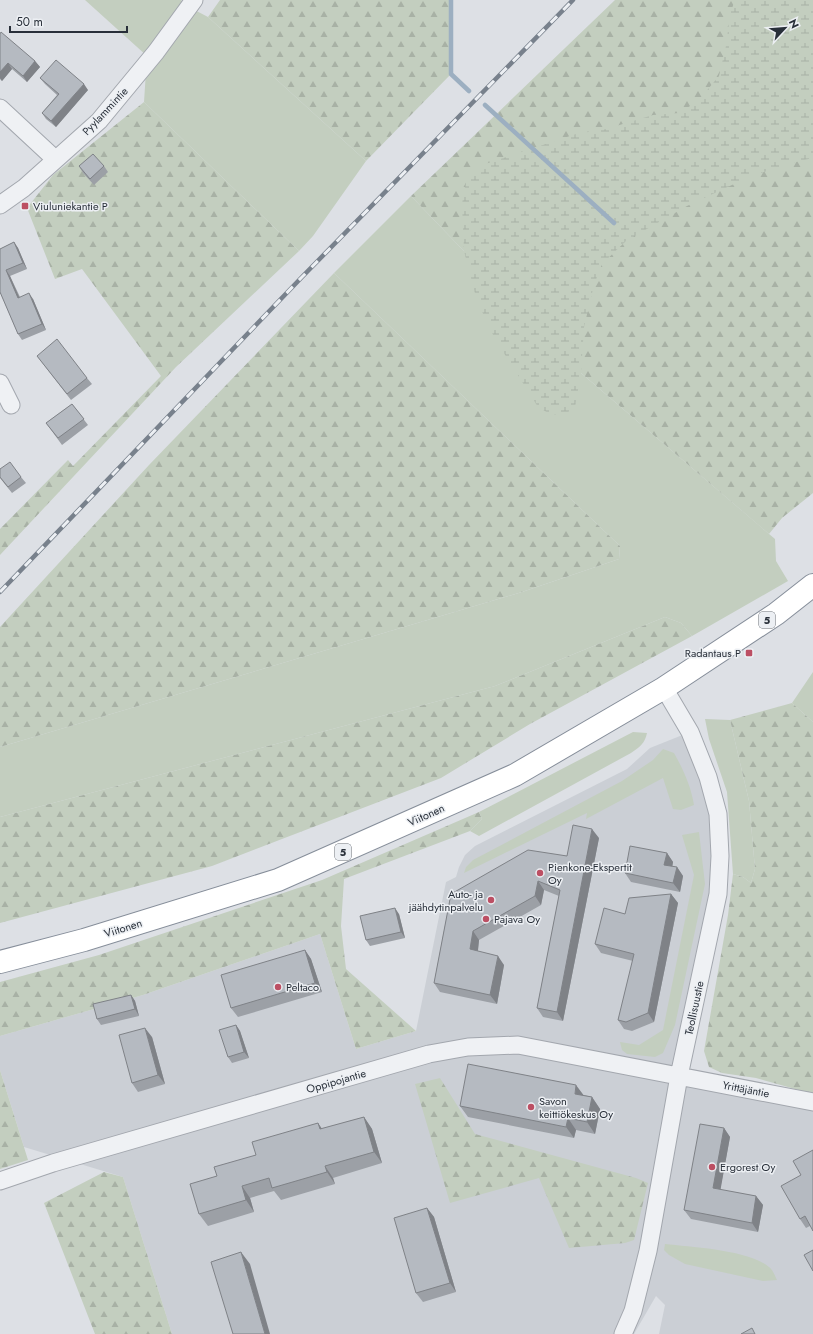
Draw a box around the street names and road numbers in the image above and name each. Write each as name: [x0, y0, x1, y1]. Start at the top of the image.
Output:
street label: Pyylammintie: [78, 83, 132, 139]
road number: 5: [759, 612, 775, 628]
street label: Viitonen: [405, 800, 447, 830]
road number: 5: [335, 844, 351, 860]
street label: Viitonen: [102, 915, 144, 941]
street label: Teollisuustie: [680, 979, 708, 1037]
street label: Oppipojantie: [304, 1065, 368, 1097]
street label: Yrittäjäntie: [721, 1077, 771, 1101]

